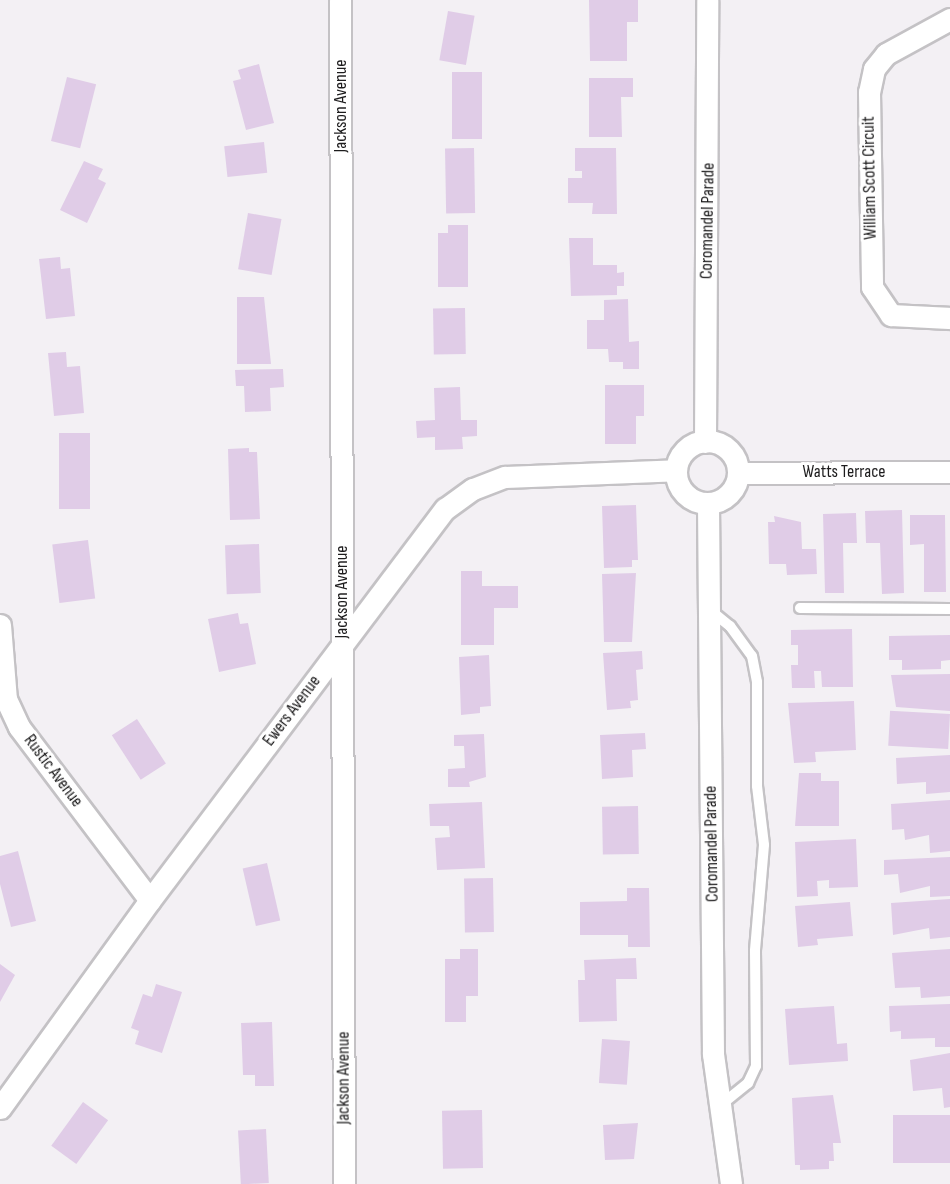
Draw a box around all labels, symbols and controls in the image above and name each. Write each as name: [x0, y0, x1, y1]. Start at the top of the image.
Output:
street label: Jackson Avenue: [330, 60, 352, 152]
street label: William Scott Circuit: [858, 116, 882, 240]
street label: Coromandel Parade: [696, 163, 720, 279]
street label: Watts Terrace: [802, 461, 886, 483]
street label: Jackson Avenue: [331, 546, 353, 638]
street label: Ewers Avenue: [258, 671, 326, 751]
street label: Rustic Avenue: [19, 730, 87, 812]
street label: Coromandel Parade: [700, 786, 724, 902]
street label: Jackson Avenue: [333, 1032, 355, 1124]

